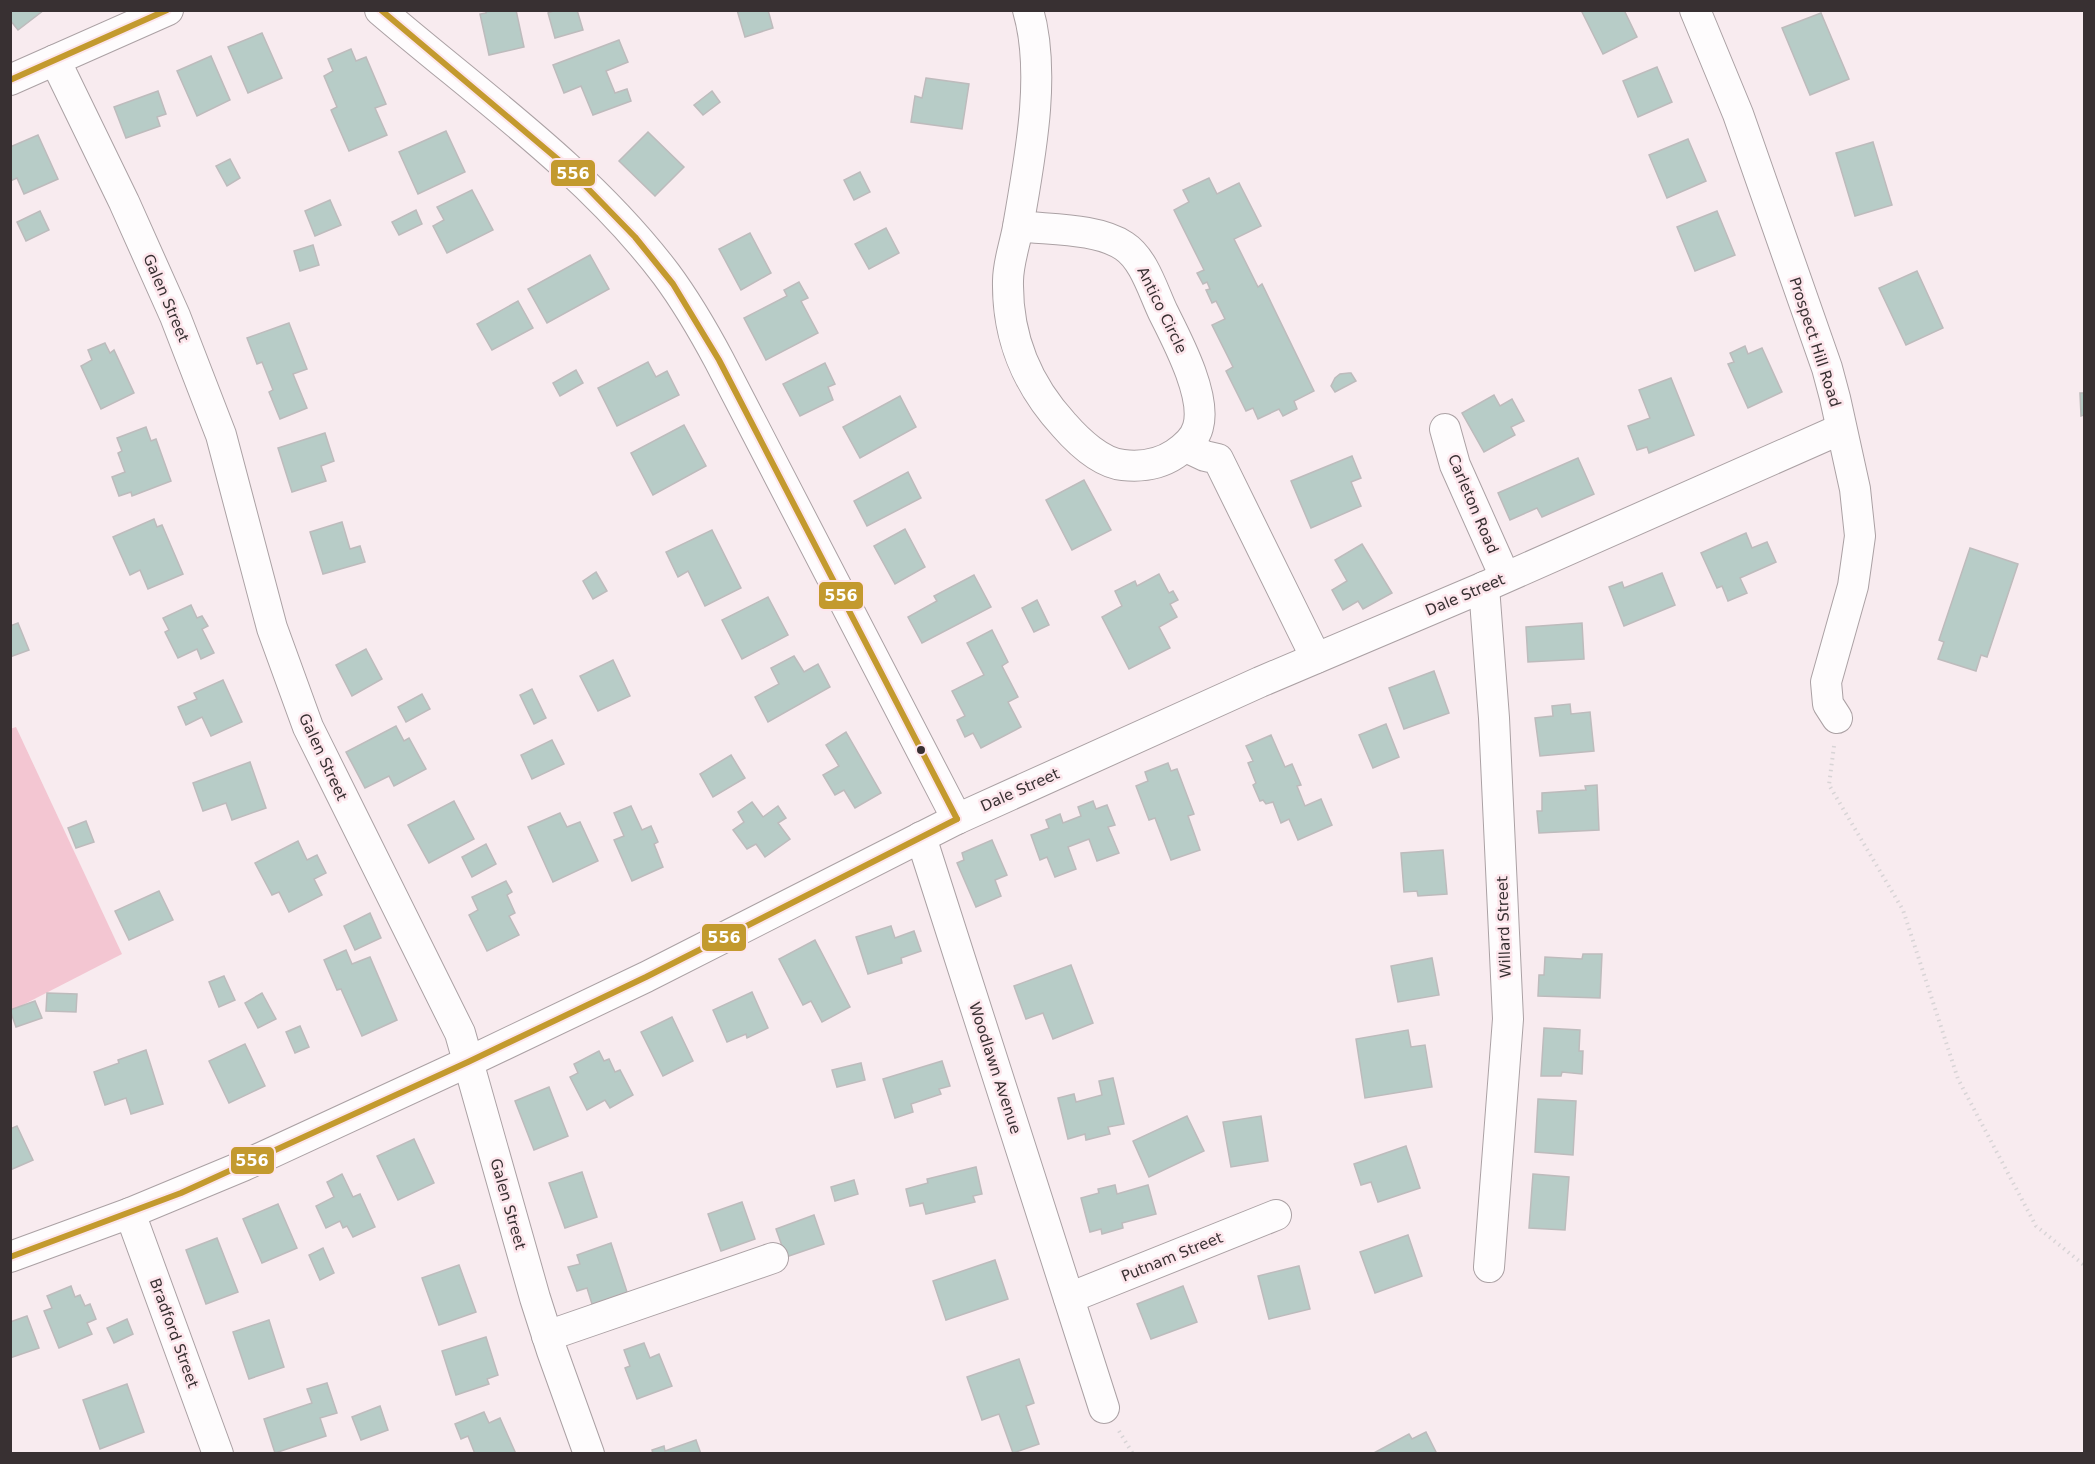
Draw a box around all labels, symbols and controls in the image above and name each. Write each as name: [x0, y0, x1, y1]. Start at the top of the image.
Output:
line badge: 556: [550, 159, 596, 187]
text: 556: [556, 164, 590, 183]
street label: Galen Street: [139, 251, 193, 345]
street label: Antico Circle: [1133, 264, 1191, 356]
street label: Prospect Hill Road: [1786, 275, 1844, 409]
street label: Carleton Road: [1444, 452, 1502, 556]
street label: Dale Street: [1423, 570, 1508, 620]
line badge: 556: [818, 581, 864, 610]
text: 556: [824, 586, 858, 605]
street label: Galen Street: [295, 711, 351, 804]
unlabelled marker: [915, 744, 927, 756]
street label: Dale Street: [978, 765, 1062, 815]
street label: Willard Street: [1493, 876, 1515, 978]
line badge: 556: [701, 923, 747, 952]
text: 556: [707, 928, 741, 947]
street label: Woodlawn Avenue: [965, 1000, 1025, 1136]
line badge: 556: [230, 1146, 275, 1175]
text: 556: [235, 1151, 269, 1170]
street label: Galen Street: [486, 1156, 530, 1252]
street label: Putnam Street: [1119, 1228, 1225, 1286]
street label: Bradford Street: [146, 1276, 202, 1390]

